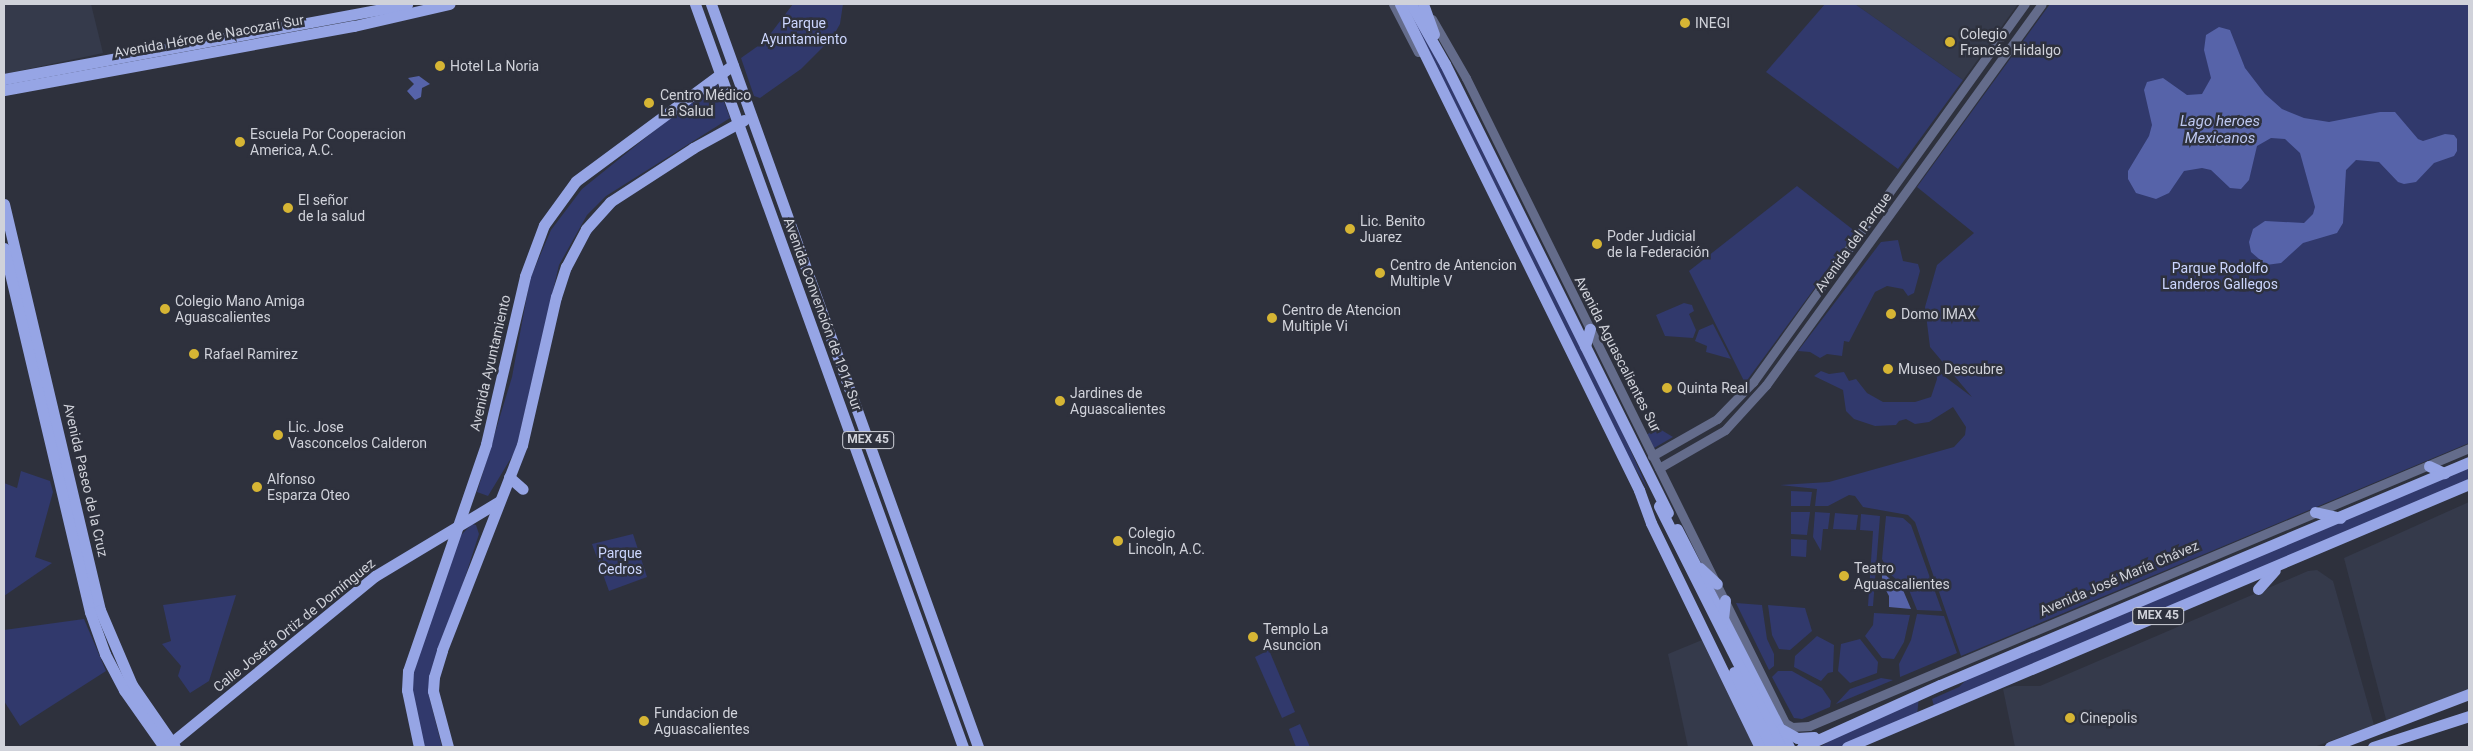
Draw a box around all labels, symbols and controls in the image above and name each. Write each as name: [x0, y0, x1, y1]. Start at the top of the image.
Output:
street label: Avenida Héroe de Nacozari Sur: [113, 11, 305, 61]
park label: Parque Ayuntamiento: [761, 15, 847, 48]
place label: INEGI: [1695, 15, 1730, 31]
marker: INEGI: [1679, 17, 1691, 29]
place label: Colegio Francés Hidalgo: [1960, 26, 2061, 58]
marker: Colegio Francés Hidalgo: [1944, 36, 1956, 48]
place label: Hotel La Noria: [450, 58, 539, 74]
marker: Hotel La Noria: [434, 60, 446, 72]
place label: Centro Médico La Salud: [660, 87, 751, 120]
marker: Centro Médico La Salud: [642, 96, 656, 110]
water label: Lago heroes Mexicanos: [2180, 112, 2260, 147]
place label: Escuela Por Cooperacion America, A.C.: [250, 126, 406, 158]
marker: Escuela Por Cooperacion America, A.C.: [234, 136, 246, 148]
street label: Avenida del Parque: [1811, 189, 1895, 295]
place label: El señor de la salud: [298, 192, 365, 224]
marker: El señor de la salud: [282, 202, 294, 214]
place label: Lic. Benito Juarez: [1360, 213, 1425, 246]
street label: Avenida Convención de 1914 Sur: [780, 215, 866, 413]
marker: Lic. Benito Juarez: [1344, 223, 1356, 235]
place label: Poder Judicial de la Federación: [1607, 228, 1709, 260]
marker: Poder Judicial de la Federación: [1591, 238, 1603, 250]
place label: Centro de Antencion Multiple V: [1390, 257, 1517, 290]
park label: Parque Rodolfo Landeros Gallegos: [2162, 260, 2278, 292]
marker: Centro de Antencion Multiple V: [1374, 267, 1386, 279]
street label: Avenida Aguascalientes Sur: [1571, 273, 1665, 435]
place label: Colegio Mano Amiga Aguascalientes: [175, 293, 305, 326]
street label: Avenida Ayuntamiento: [466, 293, 514, 433]
place label: Centro de Atencion Multiple Vi: [1282, 302, 1401, 334]
marker: Colegio Mano Amiga Aguascalientes: [159, 303, 171, 315]
place label: Domo IMAX: [1901, 306, 1976, 322]
marker: Domo IMAX: [1885, 308, 1897, 320]
marker: Centro de Atencion Multiple Vi: [1266, 312, 1278, 324]
place label: Rafael Ramirez: [204, 346, 298, 362]
marker: Rafael Ramirez: [188, 348, 200, 360]
place label: Museo Descubre: [1898, 361, 2003, 377]
marker: Museo Descubre: [1882, 363, 1894, 375]
place label: Quinta Real: [1677, 380, 1748, 396]
marker: Quinta Real: [1661, 382, 1673, 394]
place label: Jardines de Aguascalientes: [1070, 385, 1166, 418]
marker: Jardines de Aguascalientes: [1054, 395, 1066, 407]
street label: Avenida Paseo de la Cruz: [60, 401, 112, 559]
place label: Lic. Jose Vasconcelos Calderon: [288, 419, 427, 452]
marker: Lic. Jose Vasconcelos Calderon: [272, 429, 284, 441]
road number: MEX 45: [842, 430, 894, 450]
place label: Alfonso Esparza Oteo: [267, 471, 350, 504]
marker: Alfonso Esparza Oteo: [251, 481, 263, 493]
place label: Colegio Lincoln, A.C.: [1128, 525, 1205, 558]
marker: Colegio Lincoln, A.C.: [1112, 535, 1124, 547]
street label: Avenida José María Chávez: [2037, 537, 2201, 619]
park label: Parque Cedros: [598, 545, 642, 578]
street label: Calle Josefa Ortiz de Domínguez: [210, 555, 378, 695]
place label: Teatro Aguascalientes: [1854, 560, 1950, 592]
marker: Teatro Aguascalientes: [1838, 570, 1850, 582]
road number: MEX 45: [2132, 606, 2184, 626]
place label: Templo La Asuncion: [1263, 621, 1328, 654]
marker: Templo La Asuncion: [1247, 631, 1259, 643]
place label: Fundacion de Aguascalientes: [654, 705, 750, 738]
place label: Cinepolis: [2080, 710, 2138, 726]
marker: Cinepolis: [2064, 712, 2076, 724]
marker: Fundacion de Aguascalientes: [638, 715, 650, 727]

